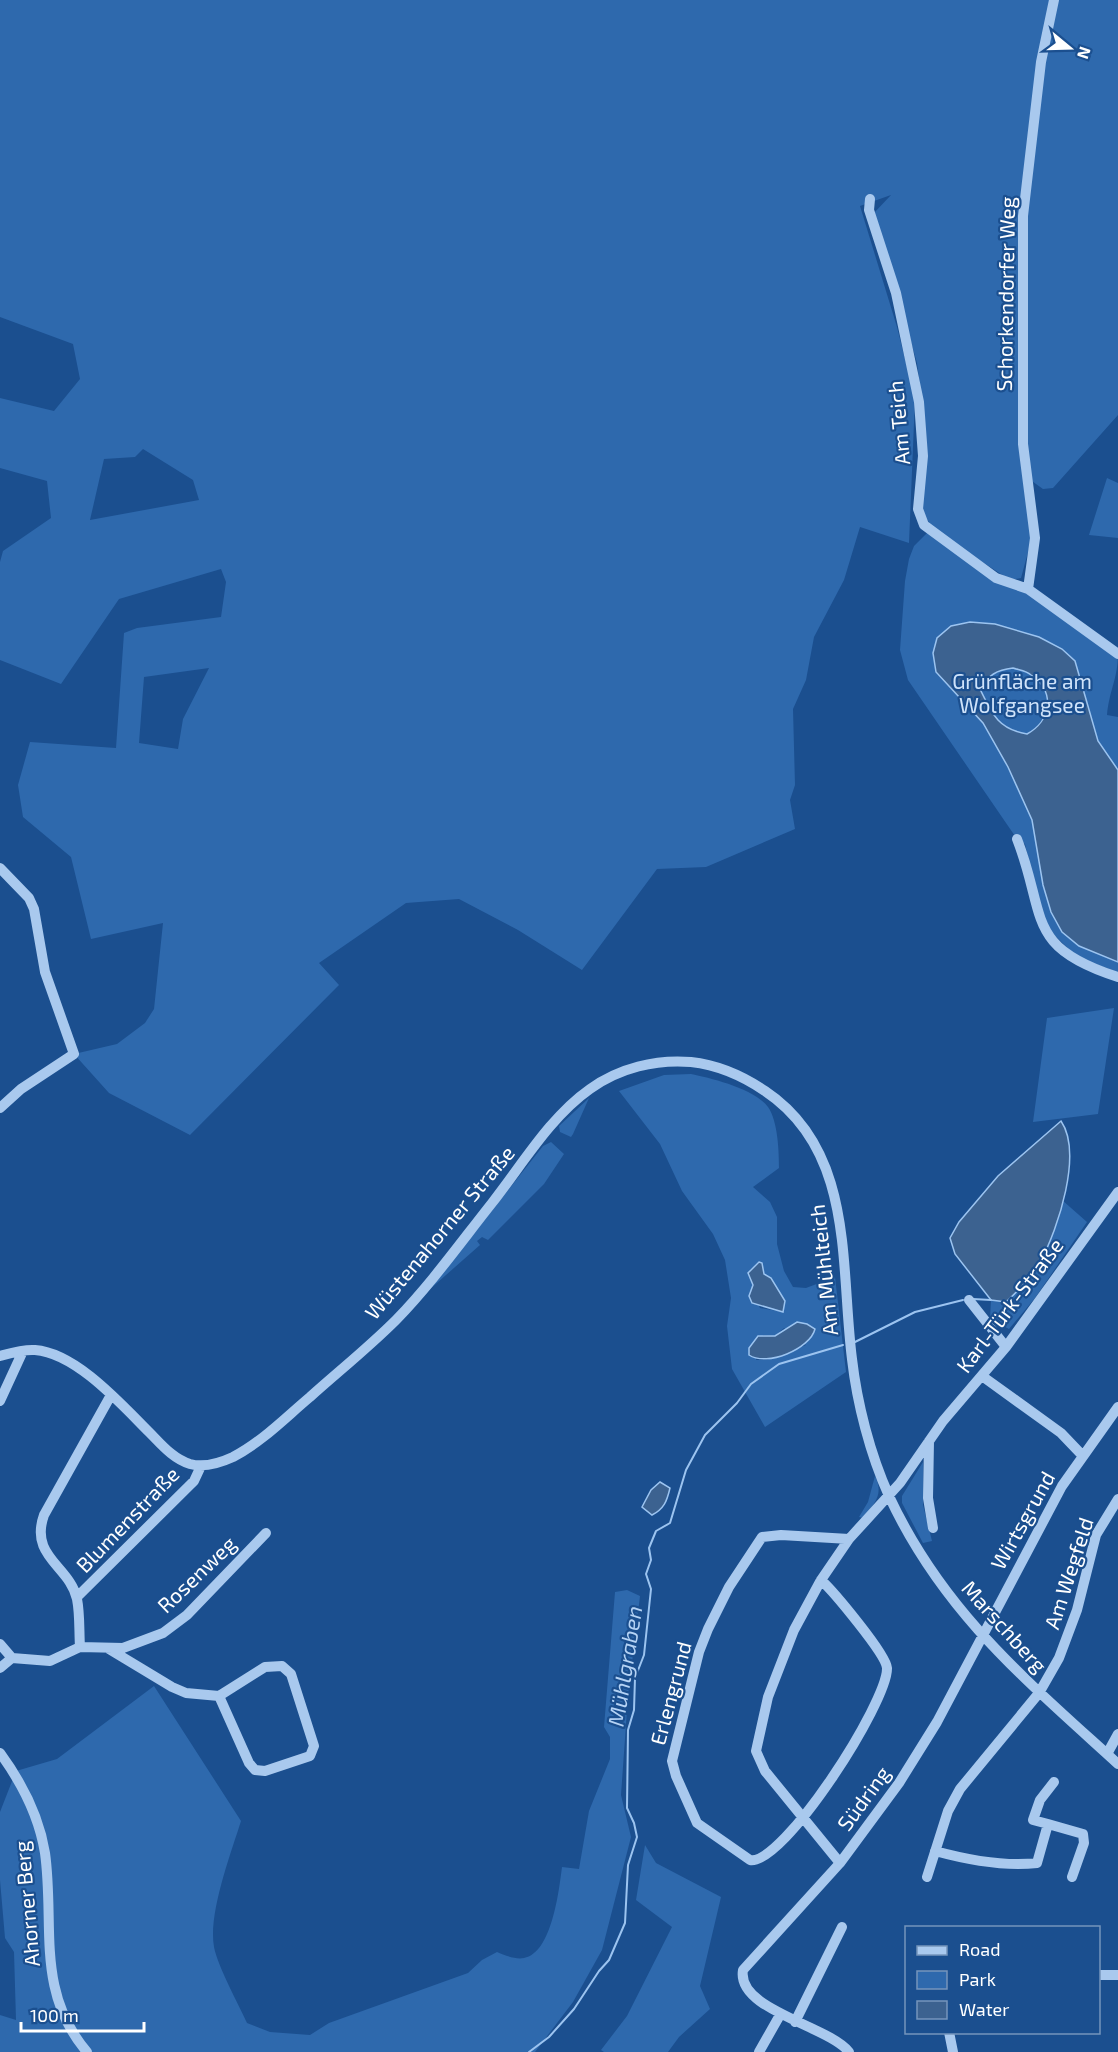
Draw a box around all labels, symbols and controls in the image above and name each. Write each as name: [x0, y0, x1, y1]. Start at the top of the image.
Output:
north arrow: [1040, 18, 1100, 78]
text: N: [1074, 44, 1096, 62]
street label: Schorkendorfer Weg: [991, 196, 1019, 392]
street label: Am Teich: [882, 380, 914, 466]
park label: Grünfläche am Wolfgangsee: [952, 668, 1092, 717]
street label: Wüstenahorner Straße: [359, 1140, 519, 1324]
street label: Am Mühlteich: [804, 1203, 842, 1337]
street label: Karl-Türk-Straße: [950, 1233, 1068, 1377]
street label: Blumenstraße: [70, 1461, 184, 1577]
street label: Wirtsgrund: [985, 1466, 1059, 1574]
street label: Am Wegfeld: [1038, 1514, 1098, 1632]
street label: Rosenweg: [152, 1530, 241, 1617]
street label: Marschberg: [957, 1575, 1053, 1677]
water label: Mühlgraben: [602, 1604, 646, 1728]
street label: Erlengrund: [644, 1638, 696, 1748]
street label: Südring: [831, 1761, 895, 1835]
street label: Ahorner Berg: [8, 1840, 44, 1968]
legend: [905, 1926, 1100, 2034]
text: Road: [959, 1938, 1000, 1960]
text: Park: [959, 1968, 996, 1990]
scale bar: [21, 1995, 144, 2033]
text: Water: [959, 1998, 1009, 2020]
text: 100 m: [30, 2004, 79, 2026]

